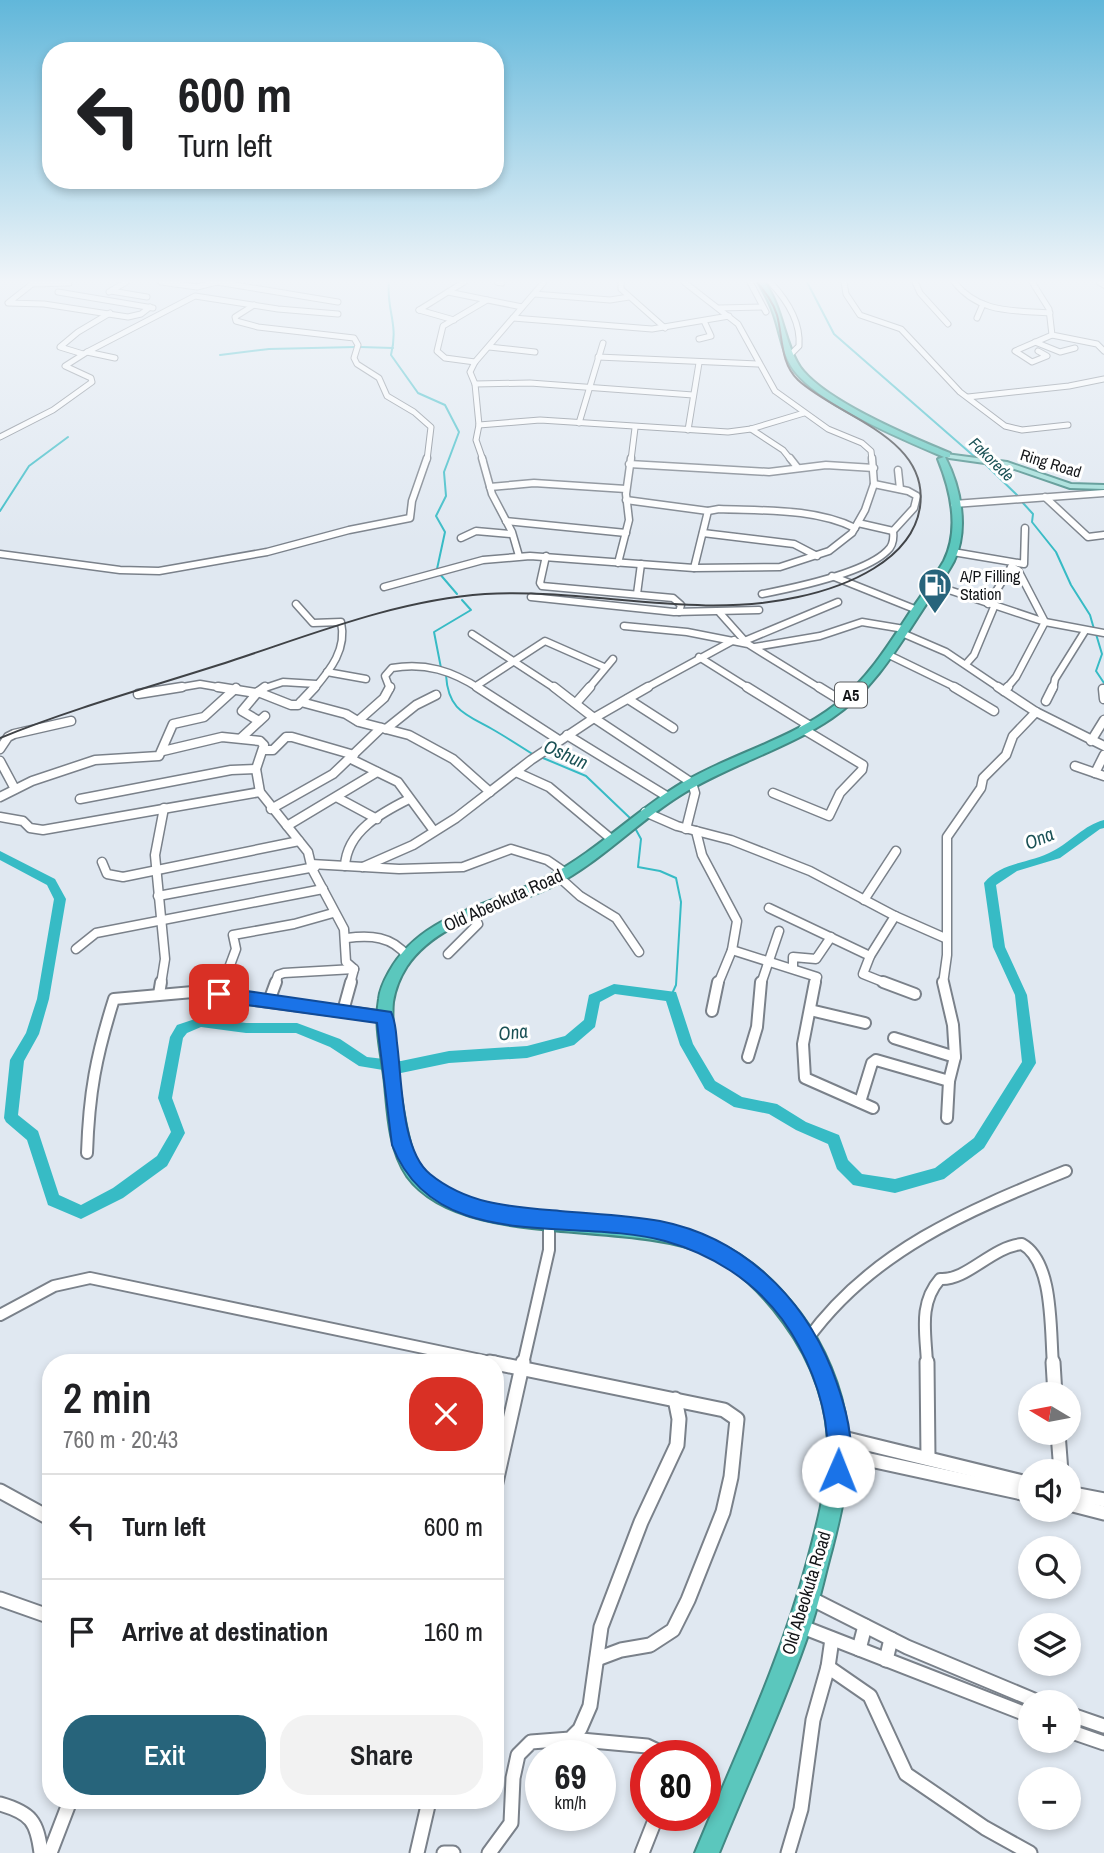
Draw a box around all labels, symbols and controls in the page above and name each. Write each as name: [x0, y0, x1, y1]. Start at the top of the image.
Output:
text: 600 m: [178, 61, 292, 127]
icon: left: [63, 70, 154, 161]
text: Turn left: [178, 124, 272, 167]
water label: Fakorede: [965, 432, 1019, 486]
street label: Ring Road: [1018, 443, 1084, 483]
place label: A/P Filling Station: [959, 565, 1021, 605]
fuel station icon: A/P Filling Station: [916, 566, 954, 615]
road number: A5: [835, 682, 867, 708]
water label: Oshun: [540, 733, 592, 775]
water label: Ona: [1020, 820, 1058, 856]
street label: Old Abeokuta Road: [439, 863, 567, 937]
pin: [189, 964, 249, 1024]
icon: arrive: [200, 975, 238, 1013]
water label: Ona: [497, 1017, 529, 1046]
text: 2 min: [63, 1370, 152, 1426]
button: close: [409, 1377, 483, 1451]
north arrow: [1018, 1382, 1082, 1446]
map controls: [1018, 1382, 1081, 1830]
text: 760 m · 20:43: [63, 1424, 178, 1455]
position arrow: [801, 1434, 875, 1508]
button: sound: [1018, 1459, 1081, 1522]
icon: left: [63, 1508, 101, 1546]
text: Turn left: [122, 1509, 206, 1544]
text: 600 m: [424, 1509, 483, 1544]
street label: Old Abeokuta Road: [775, 1528, 837, 1658]
button: search: [1018, 1536, 1081, 1599]
icon: arrive: [63, 1613, 101, 1651]
button: layers: [1018, 1613, 1081, 1676]
text: Arrive at destination: [122, 1614, 328, 1649]
text: 160 m: [424, 1614, 483, 1649]
button: +: [1018, 1690, 1081, 1753]
button: Exit: [63, 1715, 266, 1795]
button: Share: [280, 1715, 483, 1795]
speed limit sign: 80: [630, 1740, 721, 1831]
text: 69: [555, 1753, 586, 1800]
button: −: [1018, 1767, 1081, 1830]
text: km/h: [555, 1790, 587, 1815]

